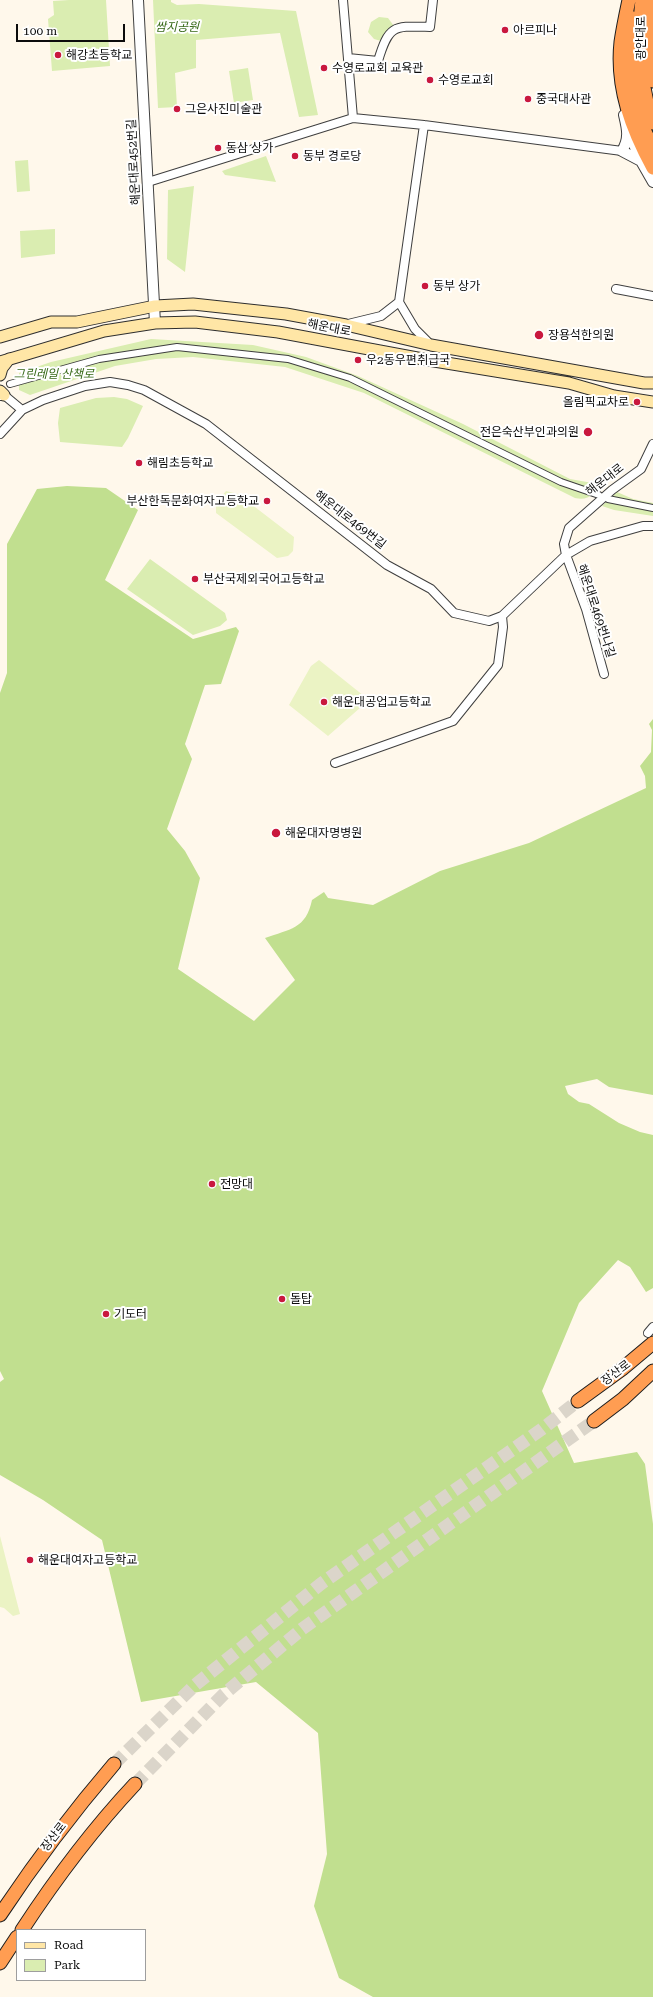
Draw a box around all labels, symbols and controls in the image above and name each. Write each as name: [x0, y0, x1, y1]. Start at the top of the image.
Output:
scale bar: [18, 16, 127, 42]
street label: 광안대로: [634, 16, 648, 60]
park label: 쌈지공원: [155, 20, 199, 34]
place label: 아르피나: [513, 23, 557, 37]
text: 100 m: [23, 24, 57, 38]
marker: 아르피나: [500, 25, 510, 35]
place label: 해강초등학교: [66, 48, 132, 62]
marker: 해강초등학교: [53, 50, 63, 60]
place label: 수영로교회 교육관: [332, 61, 423, 75]
marker: 수영로교회 교육관: [319, 63, 329, 73]
place label: 수영로교회: [438, 73, 493, 87]
marker: 수영로교회: [425, 75, 435, 85]
place label: 중국대사관: [536, 92, 591, 106]
marker: 중국대사관: [523, 94, 533, 104]
place label: 그은사진미술관: [185, 102, 262, 116]
marker: 그은사진미술관: [172, 104, 182, 114]
street label: 해운대로452번길: [125, 118, 143, 206]
place label: 동삼 상가: [226, 141, 273, 155]
marker: 동삼 상가: [213, 143, 223, 153]
place label: 동부 경로당: [303, 149, 361, 163]
marker: 동부 경로당: [290, 151, 300, 161]
place label: 동부 상가: [433, 279, 480, 293]
marker: 동부 상가: [420, 281, 430, 291]
street label: 해운대로: [306, 317, 352, 339]
place label: 장용석한의원: [548, 328, 614, 342]
marker: 장용석한의원: [533, 329, 545, 341]
place label: 우2동우편취급국: [366, 353, 450, 367]
marker: 우2동우편취급국: [353, 355, 363, 365]
park label: 그린레일 산책로: [14, 367, 94, 381]
place label: 올림픽교차로: [563, 395, 629, 409]
marker: 올림픽교차로: [632, 397, 642, 407]
place label: 전은숙산부인과의원: [480, 425, 579, 439]
marker: 전은숙산부인과의원: [582, 426, 594, 438]
place label: 해림초등학교: [147, 456, 213, 470]
marker: 해림초등학교: [134, 458, 144, 468]
street label: 해운대로: [583, 461, 627, 499]
street label: 해운대로469번길: [312, 488, 388, 552]
place label: 부산한독문화여자고등학교: [127, 494, 259, 508]
marker: 부산한독문화여자고등학교: [262, 496, 272, 506]
street label: 해운대로469번나길: [574, 562, 618, 660]
place label: 부산국제외국어고등학교: [203, 572, 324, 586]
marker: 부산국제외국어고등학교: [190, 574, 200, 584]
place label: 해운대공업고등학교: [332, 695, 431, 709]
marker: 해운대공업고등학교: [319, 697, 329, 707]
place label: 해운대자명병원: [285, 826, 362, 840]
marker: 해운대자명병원: [270, 827, 282, 839]
place label: 전망대: [220, 1177, 253, 1191]
marker: 전망대: [207, 1179, 217, 1189]
place label: 돌탑: [290, 1292, 312, 1306]
marker: 돌탑: [277, 1294, 287, 1304]
place label: 기도터: [114, 1307, 147, 1321]
marker: 기도터: [101, 1309, 111, 1319]
street label: 장산로: [598, 1357, 634, 1389]
place label: 해운대여자고등학교: [38, 1553, 137, 1567]
marker: 해운대여자고등학교: [25, 1555, 35, 1565]
street label: 장산로: [38, 1819, 70, 1855]
legend: [16, 1929, 146, 1981]
text: Road: [54, 1938, 83, 1952]
text: Park: [54, 1958, 80, 1972]

